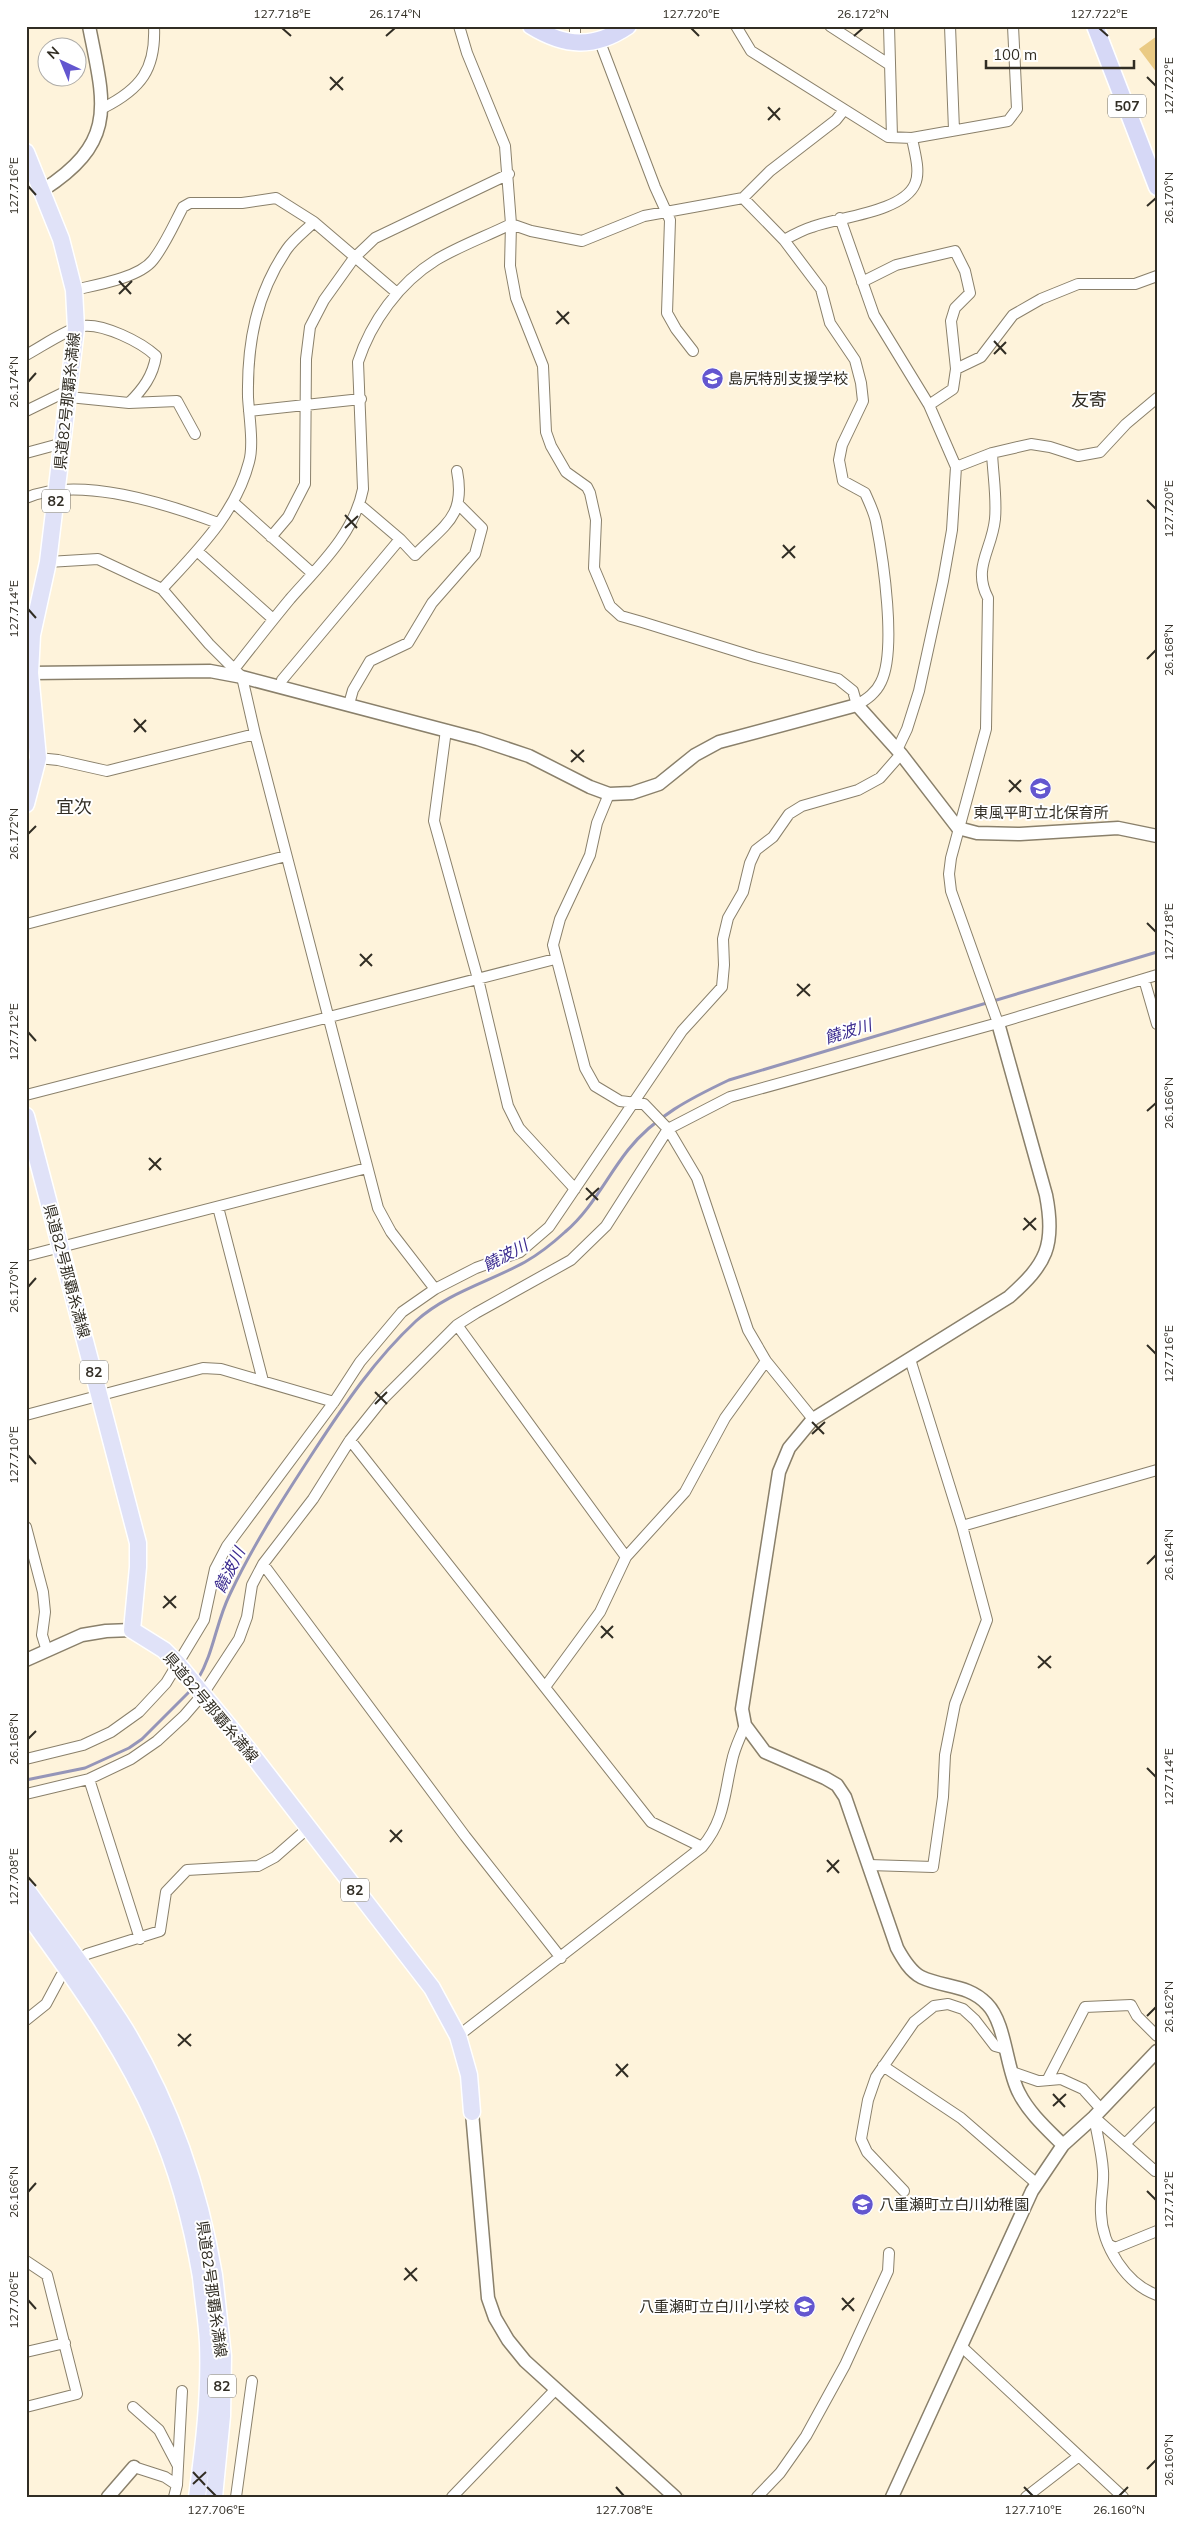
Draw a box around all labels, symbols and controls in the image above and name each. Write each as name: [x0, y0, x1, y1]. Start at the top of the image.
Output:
text: 127.718°E: [253, 6, 311, 21]
text: 26.174°N: [369, 6, 421, 21]
text: 127.720°E: [662, 6, 720, 21]
text: 26.172°N: [837, 6, 889, 21]
text: 127.722°E: [1070, 6, 1128, 21]
north arrow: [38, 38, 88, 88]
scale bar: [986, 38, 1133, 70]
text: N: [43, 43, 63, 63]
text: 100 m: [993, 45, 1037, 64]
text: 127.722°E: [1161, 57, 1176, 115]
road number: 507: [1108, 94, 1146, 118]
text: 127.716°E: [6, 157, 21, 215]
text: 26.170°N: [1161, 172, 1176, 224]
street label: 県道82号那覇糸満線: [50, 331, 84, 471]
text: 26.174°N: [6, 356, 21, 408]
school or university icon: 島尻特別支援学校: [700, 366, 724, 390]
place label: 島尻特別支援学校: [728, 369, 848, 388]
district label: 友寄: [1071, 388, 1107, 411]
text: 127.720°E: [1161, 480, 1176, 538]
road number: 82: [42, 490, 70, 512]
text: 127.714°E: [6, 580, 21, 638]
text: 26.168°N: [1161, 624, 1176, 676]
school or university icon: 東風平町立北保育所: [1029, 777, 1053, 801]
district label: 宜次: [56, 795, 92, 818]
place label: 東風平町立北保育所: [973, 803, 1109, 822]
text: 26.172°N: [6, 808, 21, 860]
text: 127.718°E: [1161, 903, 1176, 961]
text: 127.712°E: [6, 1003, 21, 1061]
water label: 饒波川: [822, 1014, 876, 1048]
text: 26.166°N: [1161, 1077, 1176, 1129]
street label: 県道82号那覇糸満線: [40, 1202, 94, 1340]
water label: 饒波川: [479, 1234, 533, 1275]
text: 26.170°N: [6, 1261, 21, 1313]
text: 127.716°E: [1161, 1325, 1176, 1383]
road number: 82: [80, 1360, 108, 1384]
text: 127.710°E: [6, 1426, 21, 1484]
text: 26.164°N: [1161, 1529, 1176, 1581]
water label: 饒波川: [209, 1542, 250, 1596]
street label: 県道82号那覇糸満線: [159, 1648, 263, 1766]
text: 26.168°N: [6, 1713, 21, 1765]
text: 127.714°E: [1161, 1748, 1176, 1806]
text: 127.708°E: [6, 1848, 21, 1906]
road number: 82: [341, 1878, 369, 1902]
text: 26.162°N: [1161, 1981, 1176, 2033]
text: 26.166°N: [6, 2166, 21, 2218]
text: 127.712°E: [1161, 2171, 1176, 2229]
school or university icon: 八重瀬町立白川幼稚園: [851, 2192, 875, 2216]
place label: 八重瀬町立白川幼稚園: [879, 2195, 1029, 2214]
street label: 県道82号那覇糸満線: [193, 2219, 231, 2359]
text: 127.706°E: [6, 2271, 21, 2329]
school or university icon: 八重瀬町立白川小学校: [793, 2294, 817, 2318]
place label: 八重瀬町立白川小学校: [639, 2297, 789, 2316]
road number: 82: [208, 2374, 236, 2398]
text: 26.160°N: [1161, 2434, 1176, 2486]
text: 127.706°E: [187, 2502, 245, 2517]
text: 127.708°E: [595, 2502, 653, 2517]
text: 127.710°E: [1004, 2502, 1062, 2517]
text: 26.160°N: [1093, 2502, 1145, 2517]

